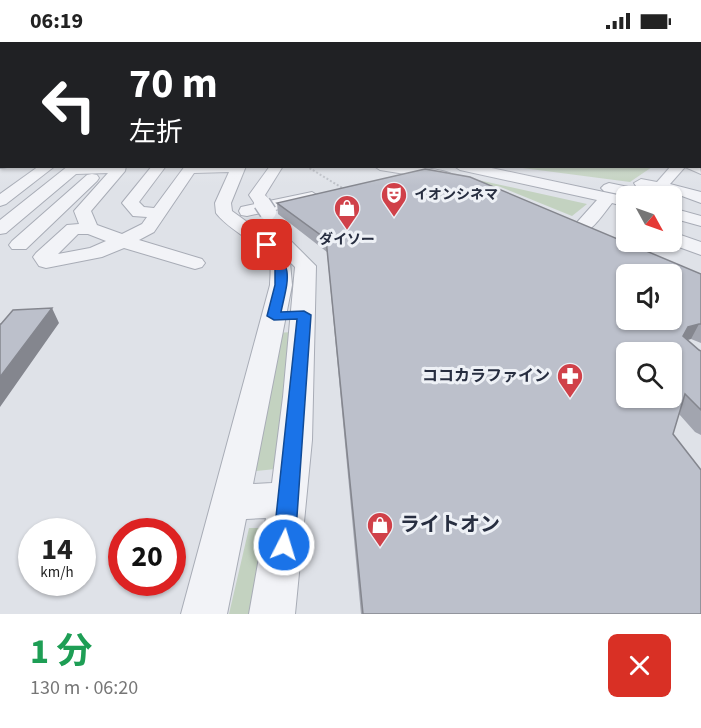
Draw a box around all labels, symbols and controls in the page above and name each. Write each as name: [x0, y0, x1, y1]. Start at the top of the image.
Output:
text: 06:19: [30, 5, 83, 37]
text: 70 m: [129, 54, 218, 114]
icon: left: [30, 66, 108, 144]
text: 左折: [129, 113, 183, 152]
theatre icon: イオンシネマ: [379, 180, 409, 218]
place label: イオンシネマ: [414, 185, 498, 205]
north arrow: [616, 186, 682, 252]
map controls: [616, 186, 682, 408]
shop icon: ダイソー: [332, 193, 362, 231]
pin: [241, 219, 292, 270]
icon: arrive: [250, 228, 283, 261]
place label: ダイソー: [319, 230, 375, 250]
button: sound: [616, 264, 682, 330]
button: search: [616, 342, 682, 408]
pharmacy icon: ココカラファイン: [555, 361, 585, 399]
place label: ココカラファイン: [422, 365, 550, 387]
shop icon: ライトオン: [365, 510, 395, 548]
place label: ライトオン: [400, 511, 500, 539]
position arrow: [252, 513, 316, 577]
speed limit sign: 20: [108, 518, 186, 596]
text: 14: [41, 528, 73, 571]
text: km/h: [40, 562, 74, 583]
text: 1 分: [30, 626, 92, 677]
button: close: [608, 634, 671, 697]
text: 130 m · 06:20: [30, 674, 138, 702]

